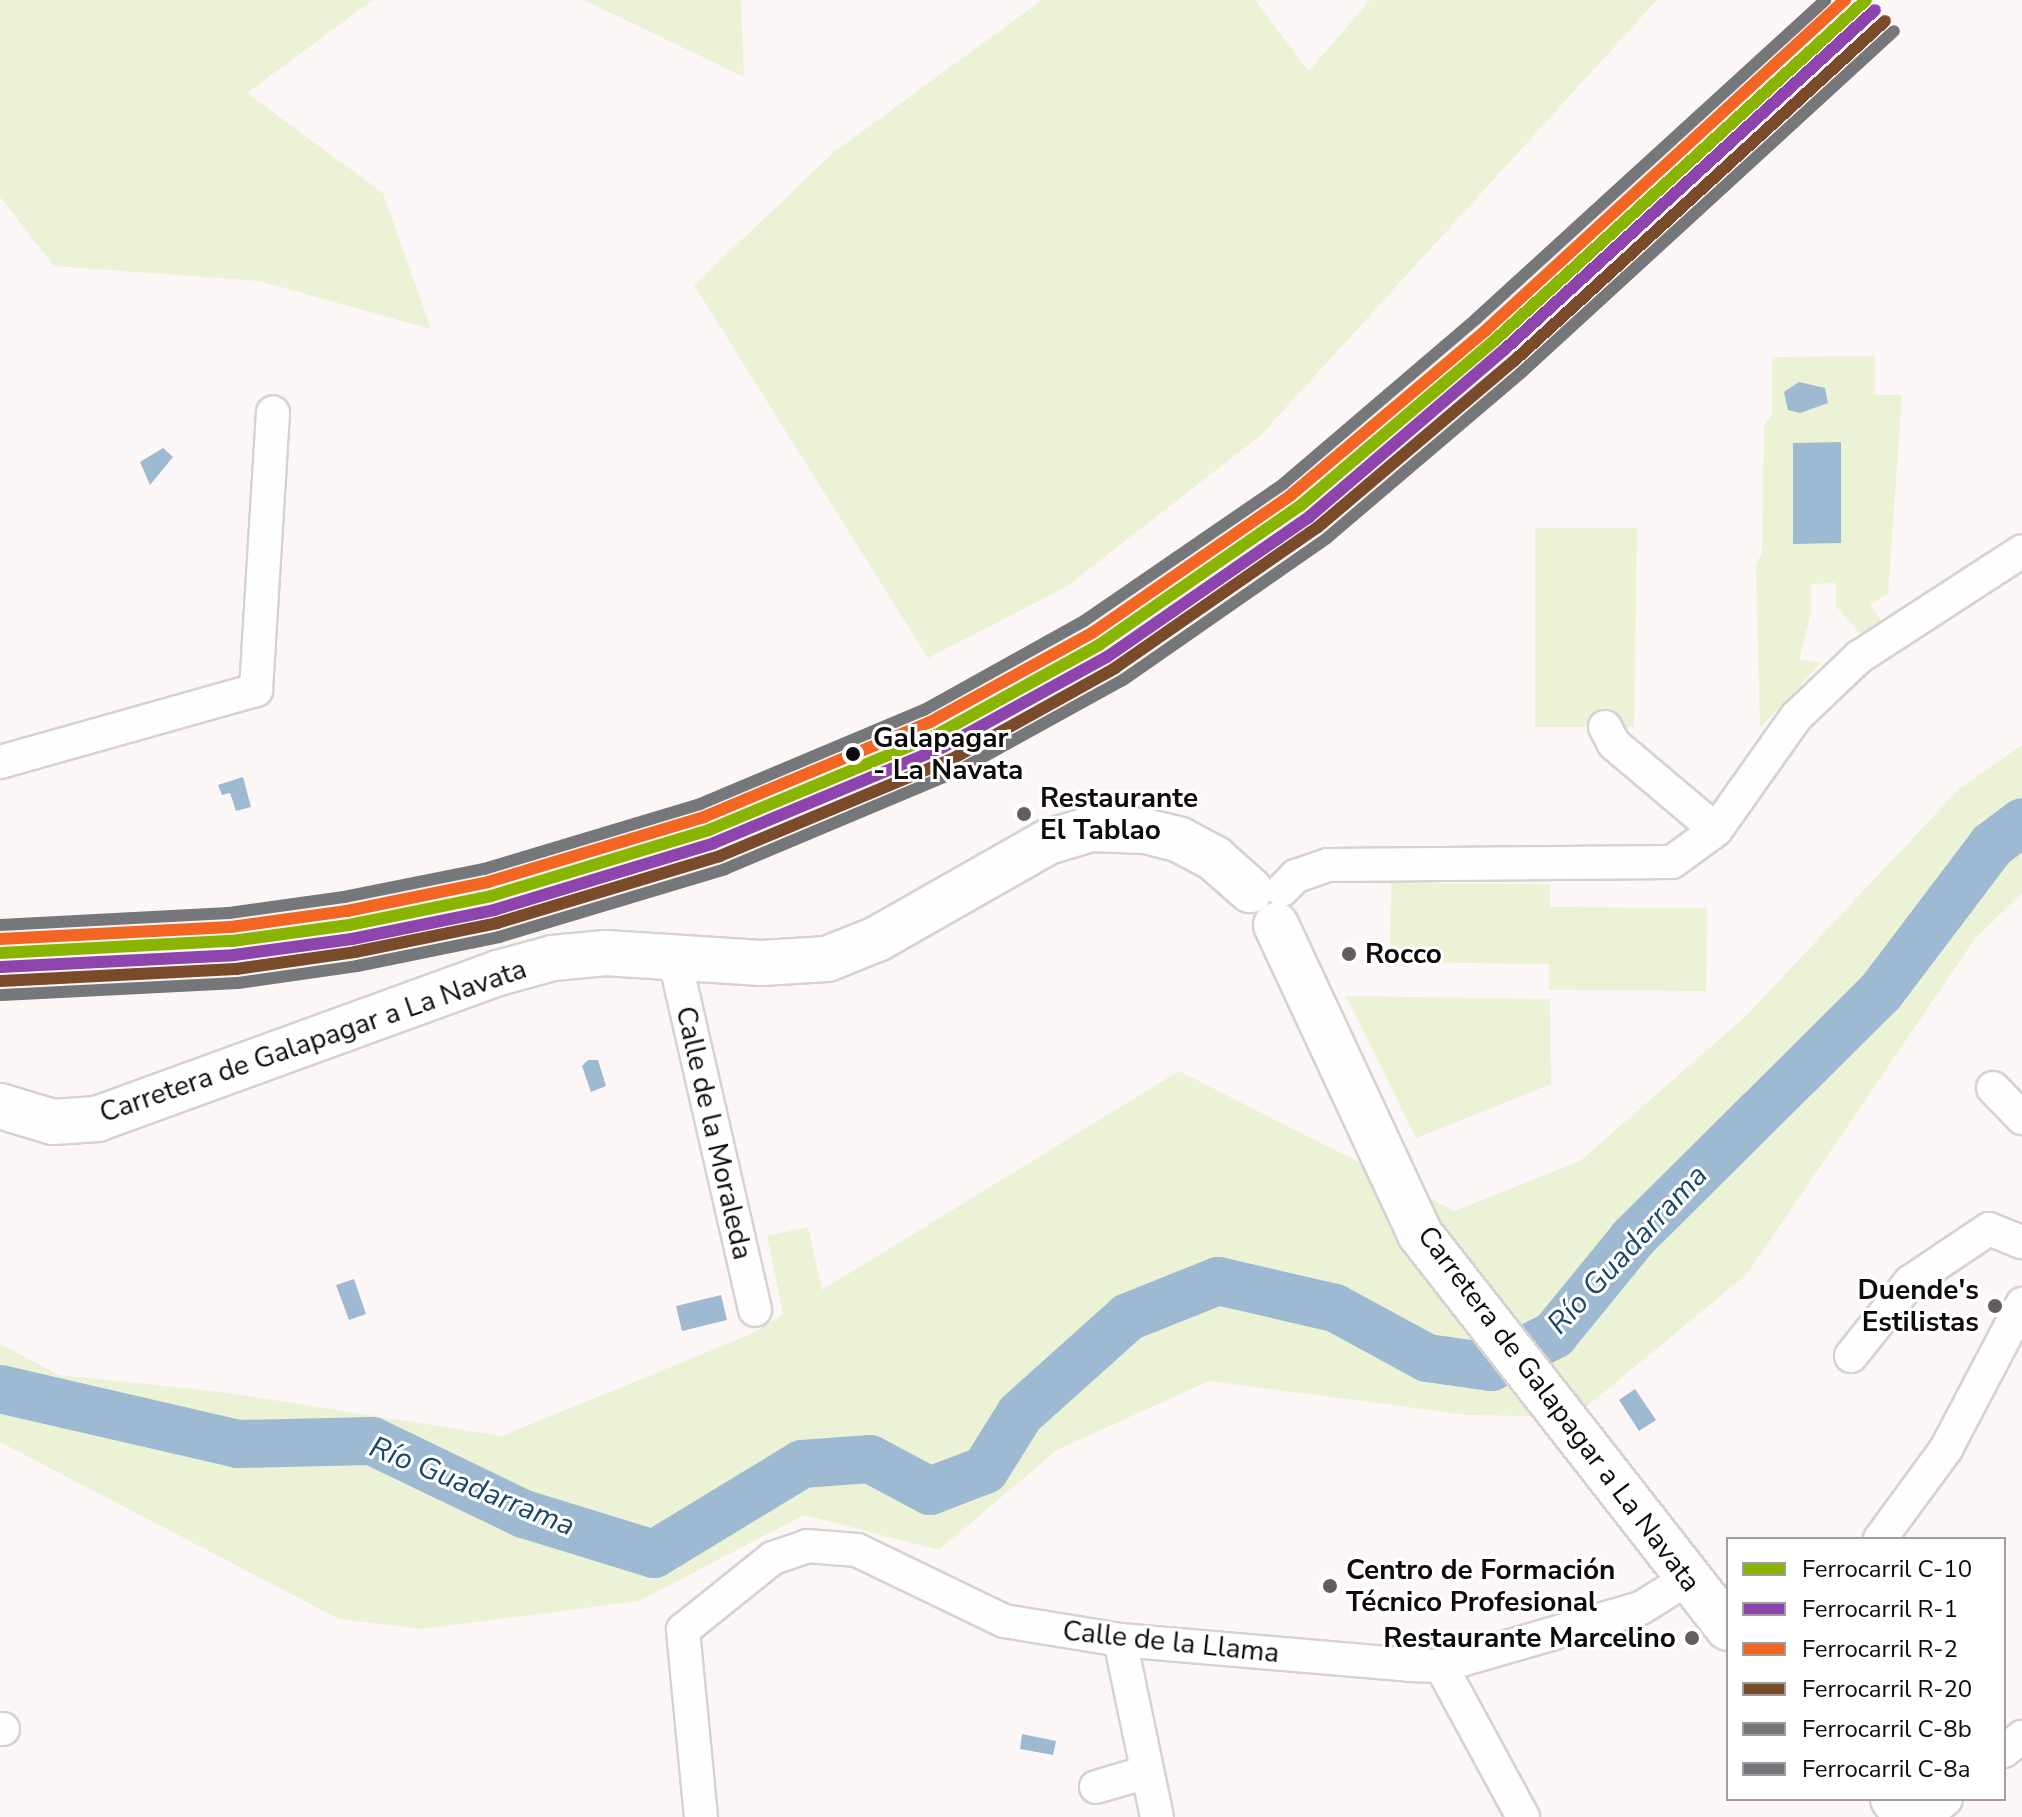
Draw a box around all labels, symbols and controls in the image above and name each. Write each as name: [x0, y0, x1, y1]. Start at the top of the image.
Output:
place label: Galapagar - La Navata: [873, 721, 1023, 787]
marker: Galapagar - La Navata: [840, 741, 866, 767]
place label: Restaurante El Tablao: [1040, 781, 1198, 847]
marker: Restaurante El Tablao: [1015, 805, 1033, 823]
place label: Rocco: [1365, 937, 1442, 971]
marker: Rocco: [1340, 945, 1358, 963]
street label: Carretera de Galapagar a La Navata: [95, 952, 531, 1130]
street label: Calle de la Moraleda: [669, 1003, 759, 1263]
water label: Río Guadarrama: [1540, 1158, 1716, 1342]
street label: Carretera de Galapagar a La Navata: [1410, 1220, 1708, 1598]
place label: Duende's Estilistas: [1857, 1273, 1979, 1339]
marker: Duende's Estilistas: [1986, 1297, 2004, 1315]
water label: Río Guadarrama: [364, 1429, 580, 1545]
legend: [1726, 1537, 2006, 1801]
place label: Centro de Formación Técnico Profesional: [1346, 1553, 1615, 1619]
text: Ferrocarril C-10: [1802, 1553, 1972, 1585]
marker: Centro de Formación Técnico Profesional: [1321, 1577, 1339, 1595]
text: Ferrocarril R-1: [1802, 1593, 1958, 1625]
street label: Calle de la Llama: [1061, 1614, 1281, 1670]
place label: Restaurante Marcelino: [1383, 1621, 1676, 1655]
marker: Restaurante Marcelino: [1683, 1629, 1701, 1647]
text: Ferrocarril R-2: [1802, 1633, 1958, 1665]
text: Ferrocarril R-20: [1802, 1673, 1972, 1705]
text: Ferrocarril C-8b: [1802, 1713, 1972, 1745]
text: Ferrocarril C-8a: [1802, 1753, 1970, 1785]

